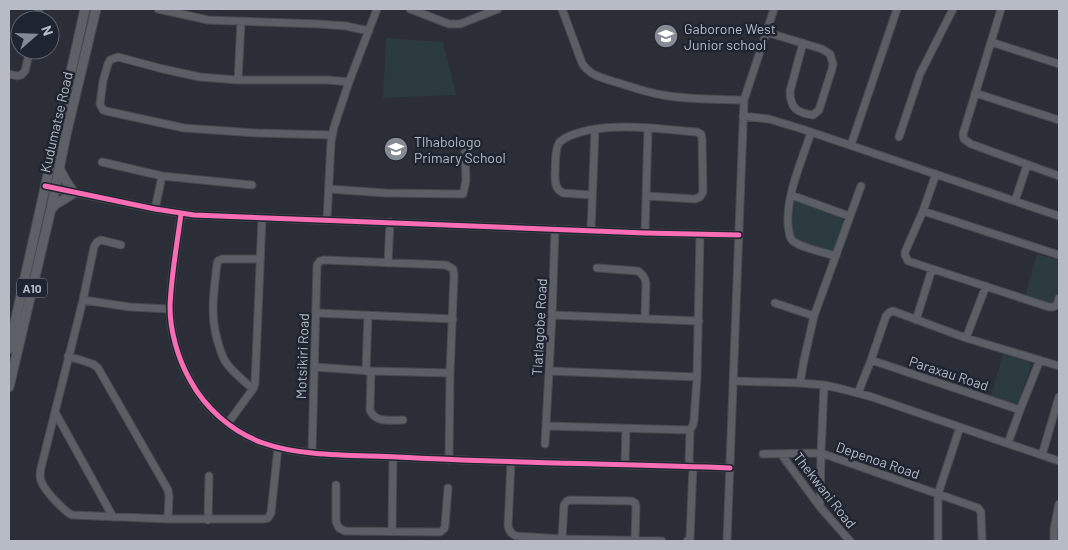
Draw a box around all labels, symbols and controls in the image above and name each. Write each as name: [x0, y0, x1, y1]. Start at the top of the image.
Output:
north arrow: [10, 10, 60, 60]
place label: Gaborone West Junior school: [684, 20, 776, 53]
text: N: [38, 23, 57, 38]
school or university icon: Gaborone West Junior school: [653, 23, 679, 49]
street label: Kudumatse Road: [36, 70, 76, 174]
place label: Tlhabologo Primary School: [414, 133, 506, 166]
school or university icon: Tlhabologo Primary School: [383, 136, 409, 162]
road number: A10: [17, 278, 47, 298]
street label: Tlatlagobe Road: [528, 278, 550, 376]
street label: Motsikiri Road: [292, 313, 312, 399]
street label: Paraxau Road: [907, 352, 991, 394]
street label: Depenoa Road: [834, 438, 922, 482]
street label: Thekwani Road: [790, 449, 860, 531]

